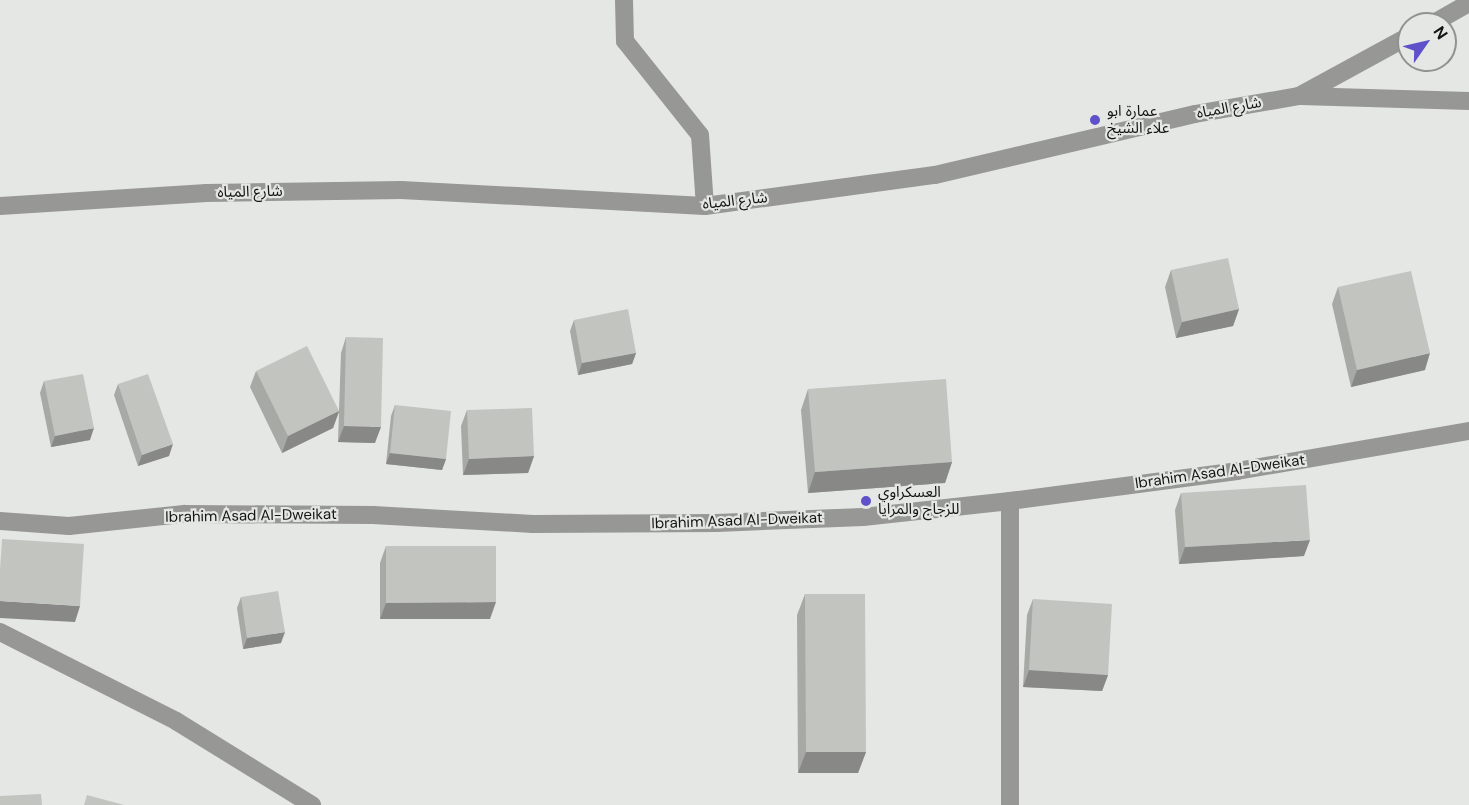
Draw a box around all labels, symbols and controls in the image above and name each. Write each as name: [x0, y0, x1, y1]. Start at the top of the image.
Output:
north arrow: [1397, 12, 1457, 72]
text: N: [1429, 22, 1453, 43]
street label: شارع المياه: [1195, 93, 1263, 123]
place label: عمارة ابو علاء الشيخ: [1107, 102, 1169, 137]
marker: عمارة ابو علاء الشيخ: [1088, 113, 1102, 127]
street label: شارع المياه: [217, 182, 283, 202]
street label: شارع المياه: [702, 189, 768, 213]
street label: Ibrahim Asad Al-Dweikat: [1134, 451, 1306, 493]
place label: العسكراوي للزجاج والمرايا: [878, 483, 959, 518]
marker: العسكراوي للزجاج والمرايا: [859, 494, 873, 508]
street label: Ibrahim Asad Al-Dweikat: [165, 506, 337, 526]
street label: Ibrahim Asad Al-Dweikat: [651, 509, 823, 533]

